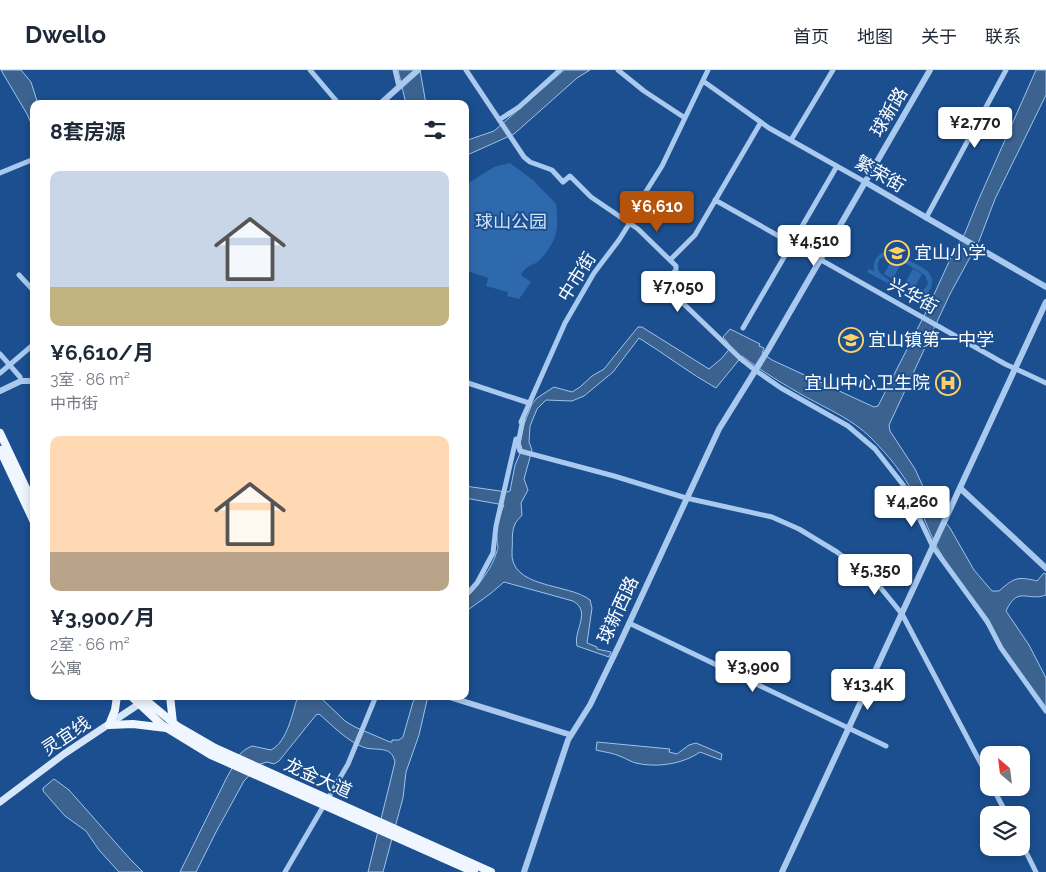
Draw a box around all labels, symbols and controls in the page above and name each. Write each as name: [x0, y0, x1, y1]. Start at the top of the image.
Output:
text: Dwello: [25, 20, 106, 49]
text: 首页: [793, 26, 829, 47]
text: 地图: [857, 26, 893, 47]
text: 关于: [921, 26, 957, 47]
text: 联系: [985, 26, 1021, 47]
street label: 球新路: [866, 83, 911, 140]
pin: ¥2,770: [934, 106, 1016, 149]
text: ¥2,770: [949, 113, 1001, 132]
icon: filters: [421, 116, 449, 144]
text: 8套房源: [50, 119, 126, 144]
street label: 繁荣街: [852, 151, 909, 196]
pin: ¥6,610: [616, 190, 698, 233]
text: ¥6,610: [631, 197, 683, 216]
icon: home: [205, 204, 295, 294]
park label: 球山公园: [475, 211, 547, 232]
pin: ¥4,510: [773, 224, 855, 267]
text: ¥4,510: [789, 231, 839, 250]
school or university icon: 宜山小学: [884, 240, 910, 266]
place label: 宜山小学: [914, 242, 986, 263]
street label: 中市街: [553, 248, 600, 305]
pin: ¥7,050: [637, 270, 719, 313]
street label: 兴华街: [885, 273, 942, 318]
text: ¥7,050: [652, 277, 704, 296]
school or university icon: 宜山镇第一中学: [838, 327, 864, 353]
place label: 宜山镇第一中学: [868, 329, 994, 350]
text: ¥6,610/月: [50, 340, 154, 365]
text: 3室 · 86 m²: [50, 370, 130, 389]
hospital icon: 宜山中心卫生院: [935, 370, 961, 396]
place label: 宜山中心卫生院: [804, 372, 930, 393]
text: 中市街: [50, 394, 98, 413]
icon: home: [205, 469, 295, 559]
pin: ¥4,260: [871, 486, 953, 528]
text: ¥4,260: [886, 492, 938, 511]
pin: ¥5,350: [834, 554, 916, 596]
text: ¥5,350: [849, 560, 901, 579]
street label: 球新西路: [593, 573, 642, 647]
text: ¥3,900/月: [50, 605, 155, 630]
text: 2室 · 66 m²: [50, 635, 130, 654]
pin: ¥3,900: [712, 650, 794, 693]
text: ¥3,900: [726, 657, 780, 676]
text: 公寓: [50, 659, 82, 678]
pin: ¥13.4K: [827, 668, 909, 711]
text: ¥13.4K: [842, 675, 894, 694]
street label: 灵宜线: [37, 712, 94, 759]
north arrow: [980, 746, 1030, 796]
map controls: [980, 746, 1030, 856]
street label: 龙金大道: [281, 753, 355, 802]
button: layers: [980, 806, 1030, 856]

